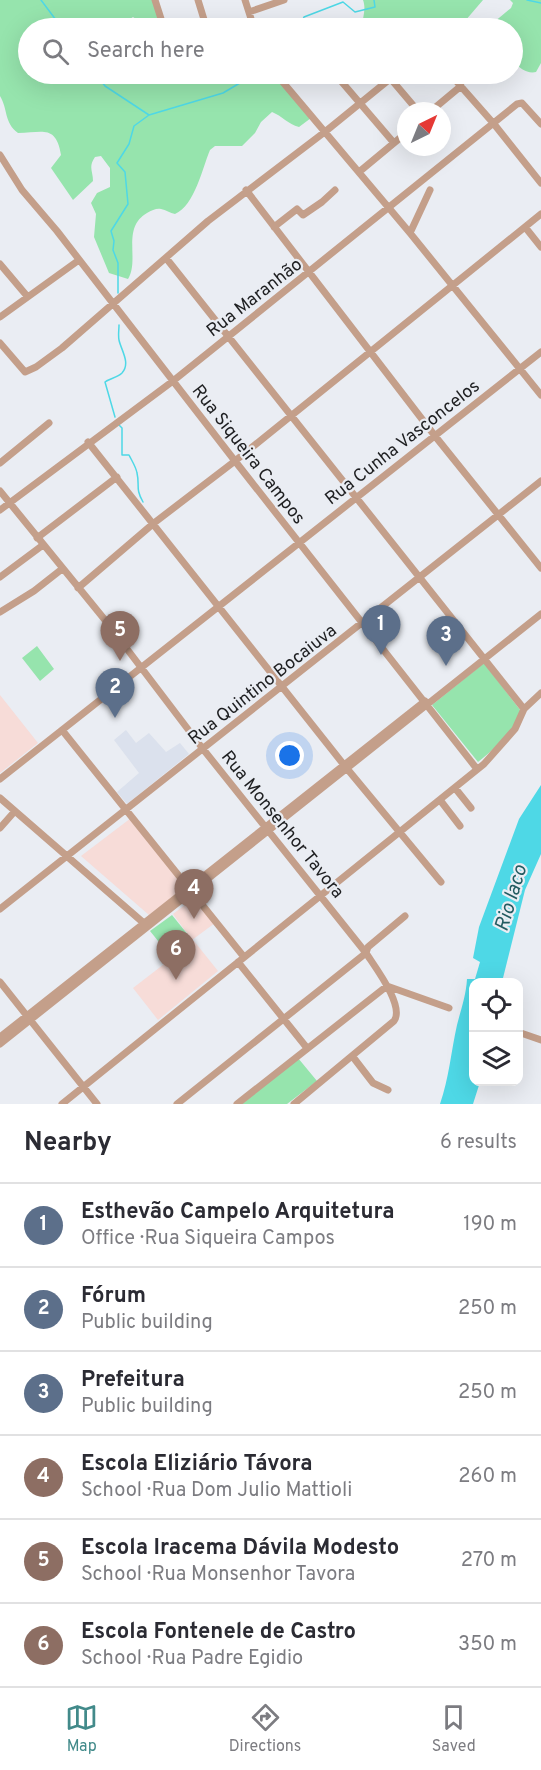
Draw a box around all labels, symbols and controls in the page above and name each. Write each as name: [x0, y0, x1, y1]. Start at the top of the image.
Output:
search box: [18, 18, 523, 84]
icon: search: [39, 35, 72, 68]
text: Search here: [87, 38, 205, 65]
north arrow: [397, 102, 451, 156]
street label: Rua Maranhão: [202, 254, 307, 343]
street label: Rua Cunha Vasconcelos: [321, 375, 485, 511]
street label: Rua Siqueira Campos: [186, 380, 310, 530]
pin: 1: [362, 606, 400, 655]
pin: 5: [100, 612, 140, 661]
pin: 3: [426, 616, 466, 666]
street label: Rua Quintino Bocaiuva: [184, 620, 342, 751]
pin: 2: [96, 668, 134, 718]
your location: [275, 741, 304, 770]
street label: Rua Monsenhor Tavora: [215, 746, 348, 903]
water label: Rio Iaco: [490, 862, 534, 935]
pin: 4: [174, 870, 214, 919]
pin: 6: [156, 930, 195, 980]
map controls: [469, 978, 523, 1086]
button: locate: [469, 978, 523, 1032]
button: layers: [469, 1032, 523, 1086]
text: Nearby: [24, 1127, 112, 1160]
text: 6 results: [440, 1130, 517, 1156]
text: Esthevão Campelo Arquitetura: [81, 1199, 395, 1226]
text: 1: [40, 1212, 48, 1238]
text: 190 m: [463, 1212, 517, 1238]
text: Office · Rua Siqueira Campos: [81, 1226, 335, 1252]
text: Fórum: [81, 1283, 146, 1310]
text: 2: [37, 1296, 50, 1322]
text: 250 m: [458, 1296, 517, 1322]
text: Public building: [81, 1310, 213, 1336]
text: Prefeitura: [81, 1367, 185, 1394]
text: 3: [38, 1380, 50, 1406]
text: 250 m: [458, 1380, 517, 1406]
text: Public building: [81, 1394, 213, 1420]
text: Escola Eliziário Távora: [81, 1451, 313, 1478]
text: 4: [37, 1464, 50, 1490]
text: 260 m: [458, 1464, 517, 1490]
text: School · Rua Dom Julio Mattioli: [81, 1478, 352, 1504]
text: Escola Iracema Dávila Modesto: [81, 1535, 399, 1562]
text: 5: [37, 1548, 50, 1574]
text: 270 m: [461, 1548, 517, 1574]
text: School · Rua Monsenhor Tavora: [81, 1562, 355, 1588]
text: Escola Fontenele de Castro: [81, 1619, 356, 1646]
text: 6: [37, 1632, 50, 1658]
text: 350 m: [458, 1632, 517, 1658]
text: School · Rua Padre Egidio: [81, 1646, 303, 1672]
tab: Map: [65, 1701, 98, 1757]
tab: Directions: [229, 1701, 301, 1757]
tab: Saved: [432, 1701, 476, 1757]

